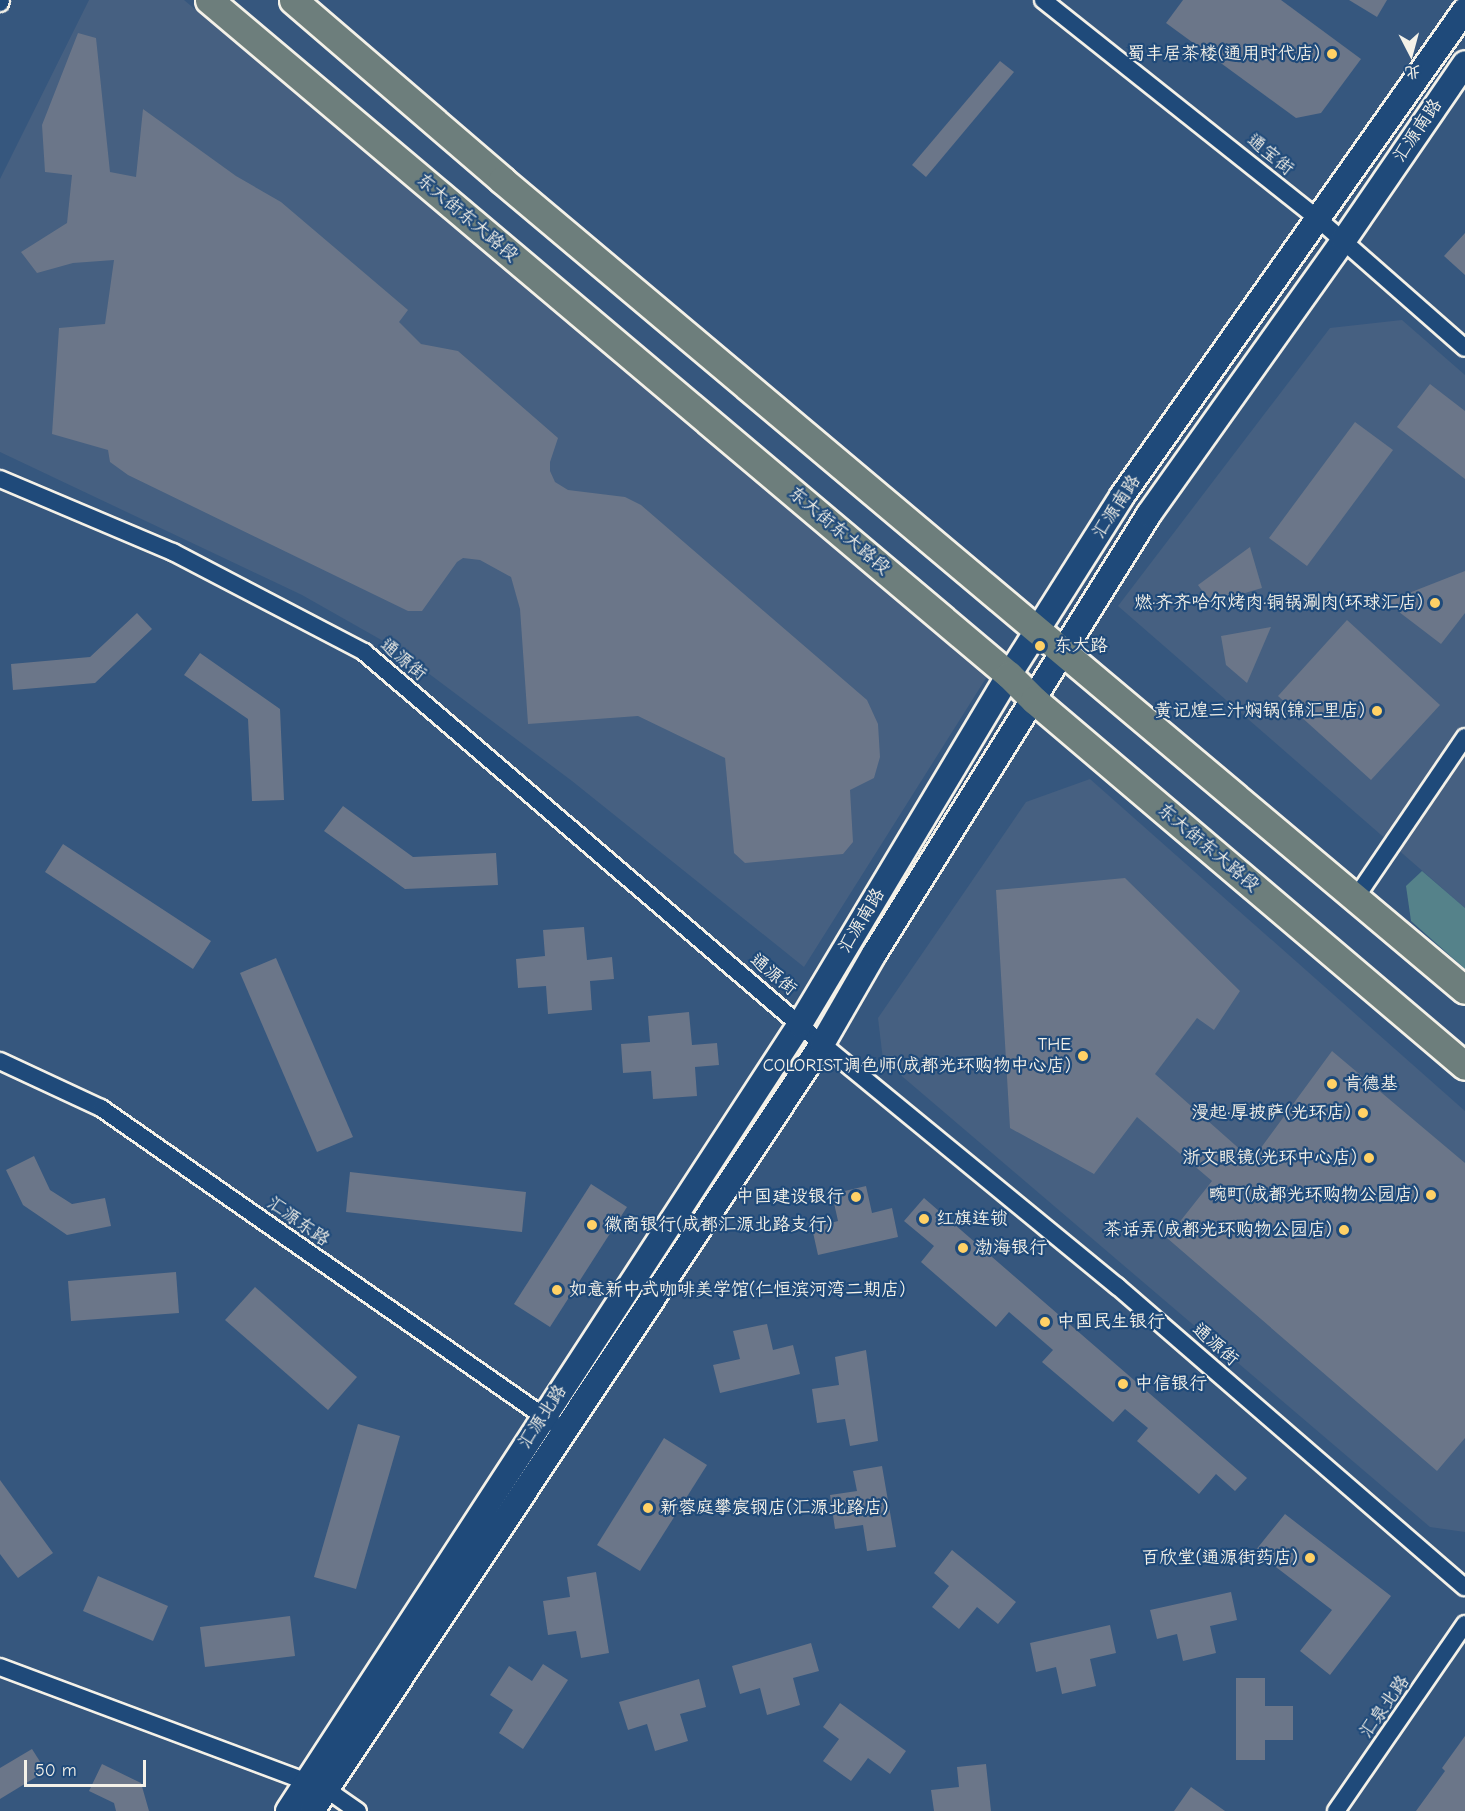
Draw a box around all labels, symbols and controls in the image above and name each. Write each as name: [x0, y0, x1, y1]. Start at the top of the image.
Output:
north arrow: [1381, 24, 1441, 84]
place label: 蜀丰居茶楼(通用时代店): [1128, 43, 1320, 65]
marker: 蜀丰居茶楼(通用时代店): [1325, 47, 1339, 61]
text: 北: [1404, 62, 1422, 82]
street label: 汇源南路: [1389, 95, 1447, 167]
street label: 通宝街: [1242, 130, 1298, 180]
street label: 东大街东大路段: [412, 169, 522, 267]
street label: 汇源南路: [1088, 471, 1146, 543]
street label: 东大街东大路段: [784, 482, 894, 580]
place label: 燃·齐齐哈尔烤肉·铜锅涮肉(环球汇店): [1134, 592, 1423, 614]
marker: 燃·齐齐哈尔烤肉·铜锅涮肉(环球汇店): [1428, 596, 1442, 610]
street label: 通源街: [375, 634, 431, 686]
place label: 东大路: [1054, 635, 1108, 657]
marker: 东大路: [1031, 637, 1049, 655]
place label: 黄记煌三汁焖锅(锦汇里店): [1155, 700, 1365, 722]
marker: 黄记煌三汁焖锅(锦汇里店): [1370, 704, 1384, 718]
street label: 东大街东大路段: [1153, 799, 1263, 897]
street label: 汇源南路: [834, 885, 890, 957]
street label: 通源街: [745, 949, 801, 1001]
place label: THE COLORIST调色师(成都光环购物中心店): [763, 1035, 1071, 1078]
marker: THE COLORIST调色师(成都光环购物中心店): [1076, 1049, 1090, 1063]
place label: 肯德基: [1344, 1073, 1398, 1095]
marker: 肯德基: [1325, 1077, 1339, 1091]
place label: 漫起·厚披萨(光环店): [1191, 1102, 1351, 1124]
marker: 漫起·厚披萨(光环店): [1356, 1106, 1370, 1120]
place label: 浙文眼镜(光环中心店): [1183, 1147, 1357, 1169]
marker: 浙文眼镜(光环中心店): [1362, 1151, 1376, 1165]
place label: 畹町(成都光环购物公园店): [1209, 1184, 1419, 1206]
place label: 中国建设银行: [736, 1186, 844, 1208]
marker: 畹町(成都光环购物公园店): [1424, 1188, 1438, 1202]
marker: 中国建设银行: [849, 1190, 863, 1204]
street label: 汇源东路: [262, 1193, 334, 1251]
place label: 红旗连锁: [936, 1208, 1008, 1230]
marker: 红旗连锁: [917, 1212, 931, 1226]
place label: 徽商银行(成都汇源北路支行): [604, 1214, 832, 1236]
marker: 徽商银行(成都汇源北路支行): [585, 1218, 599, 1232]
place label: 茶话弄(成都光环购物公园店): [1104, 1219, 1332, 1241]
marker: 茶话弄(成都光环购物公园店): [1337, 1223, 1351, 1237]
place label: 渤海银行: [975, 1237, 1047, 1259]
marker: 渤海银行: [956, 1241, 970, 1255]
place label: 如意新中式咖啡美学馆(仁恒滨河湾二期店): [569, 1279, 905, 1301]
marker: 如意新中式咖啡美学馆(仁恒滨河湾二期店): [550, 1283, 564, 1297]
place label: 中国民生银行: [1057, 1311, 1165, 1333]
marker: 中国民生银行: [1038, 1315, 1052, 1329]
street label: 通源街: [1188, 1319, 1242, 1371]
place label: 中信银行: [1135, 1373, 1207, 1395]
marker: 中信银行: [1116, 1377, 1130, 1391]
street label: 汇源北路: [514, 1381, 572, 1453]
place label: 新蓉庭攀宸钢店(汇源北路店): [660, 1497, 888, 1519]
marker: 新蓉庭攀宸钢店(汇源北路店): [641, 1501, 655, 1515]
place label: 百欣堂(通源街药店): [1142, 1547, 1298, 1569]
marker: 百欣堂(通源街药店): [1303, 1551, 1317, 1565]
street label: 汇泉北路: [1356, 1671, 1414, 1743]
scale bar: [27, 1748, 148, 1786]
text: 50 m: [35, 1760, 77, 1781]

